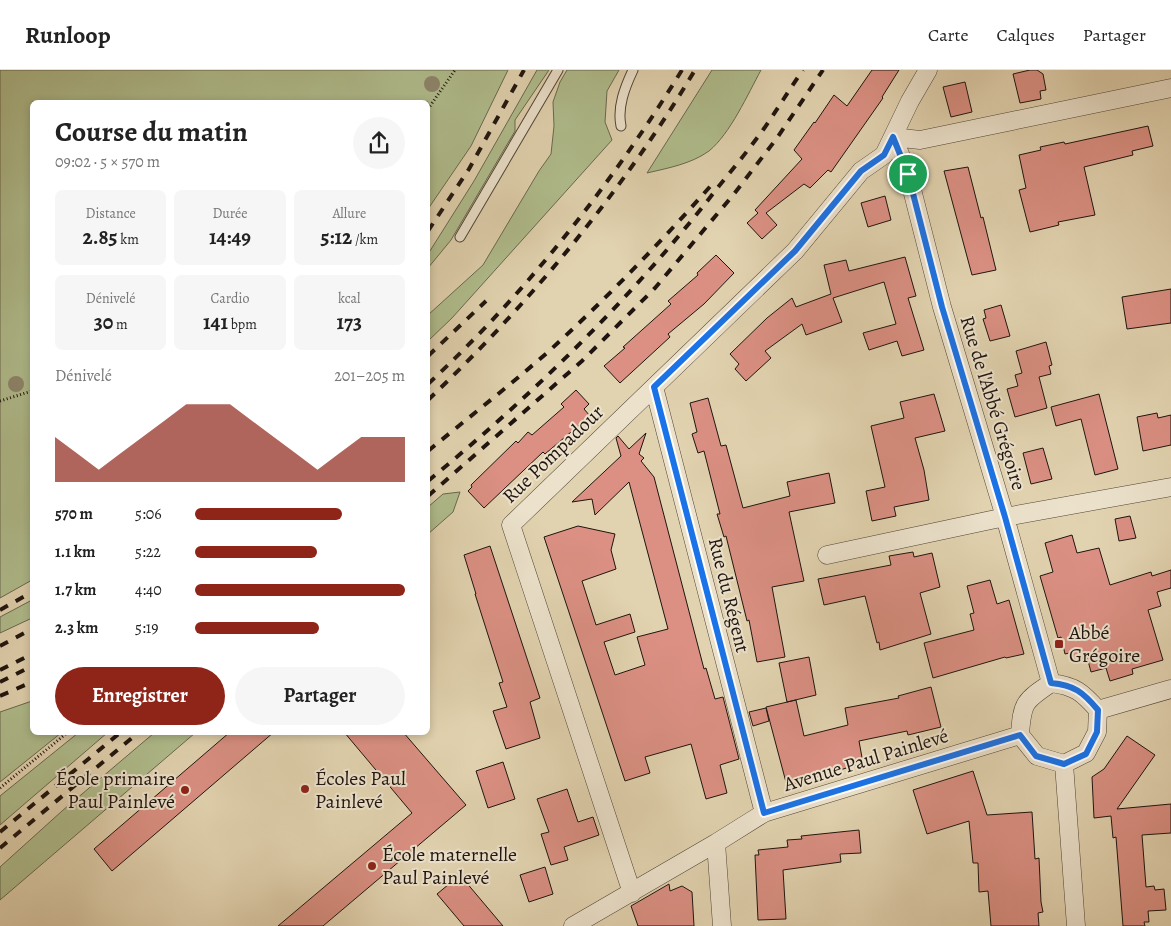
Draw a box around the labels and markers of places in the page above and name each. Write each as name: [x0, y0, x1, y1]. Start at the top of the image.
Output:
pin: [887, 153, 929, 195]
place label: Abbé Grégoire: [1068, 619, 1140, 669]
marker: Abbé Grégoire: [1053, 638, 1065, 650]
place label: École primaire Paul Painlevé: [56, 765, 175, 815]
place label: Écoles Paul Painlevé: [315, 765, 406, 815]
marker: Écoles Paul Painlevé: [299, 783, 311, 795]
marker: École primaire Paul Painlevé: [179, 784, 191, 796]
place label: École maternelle Paul Painlevé: [382, 841, 517, 891]
marker: École maternelle Paul Painlevé: [366, 860, 378, 872]

